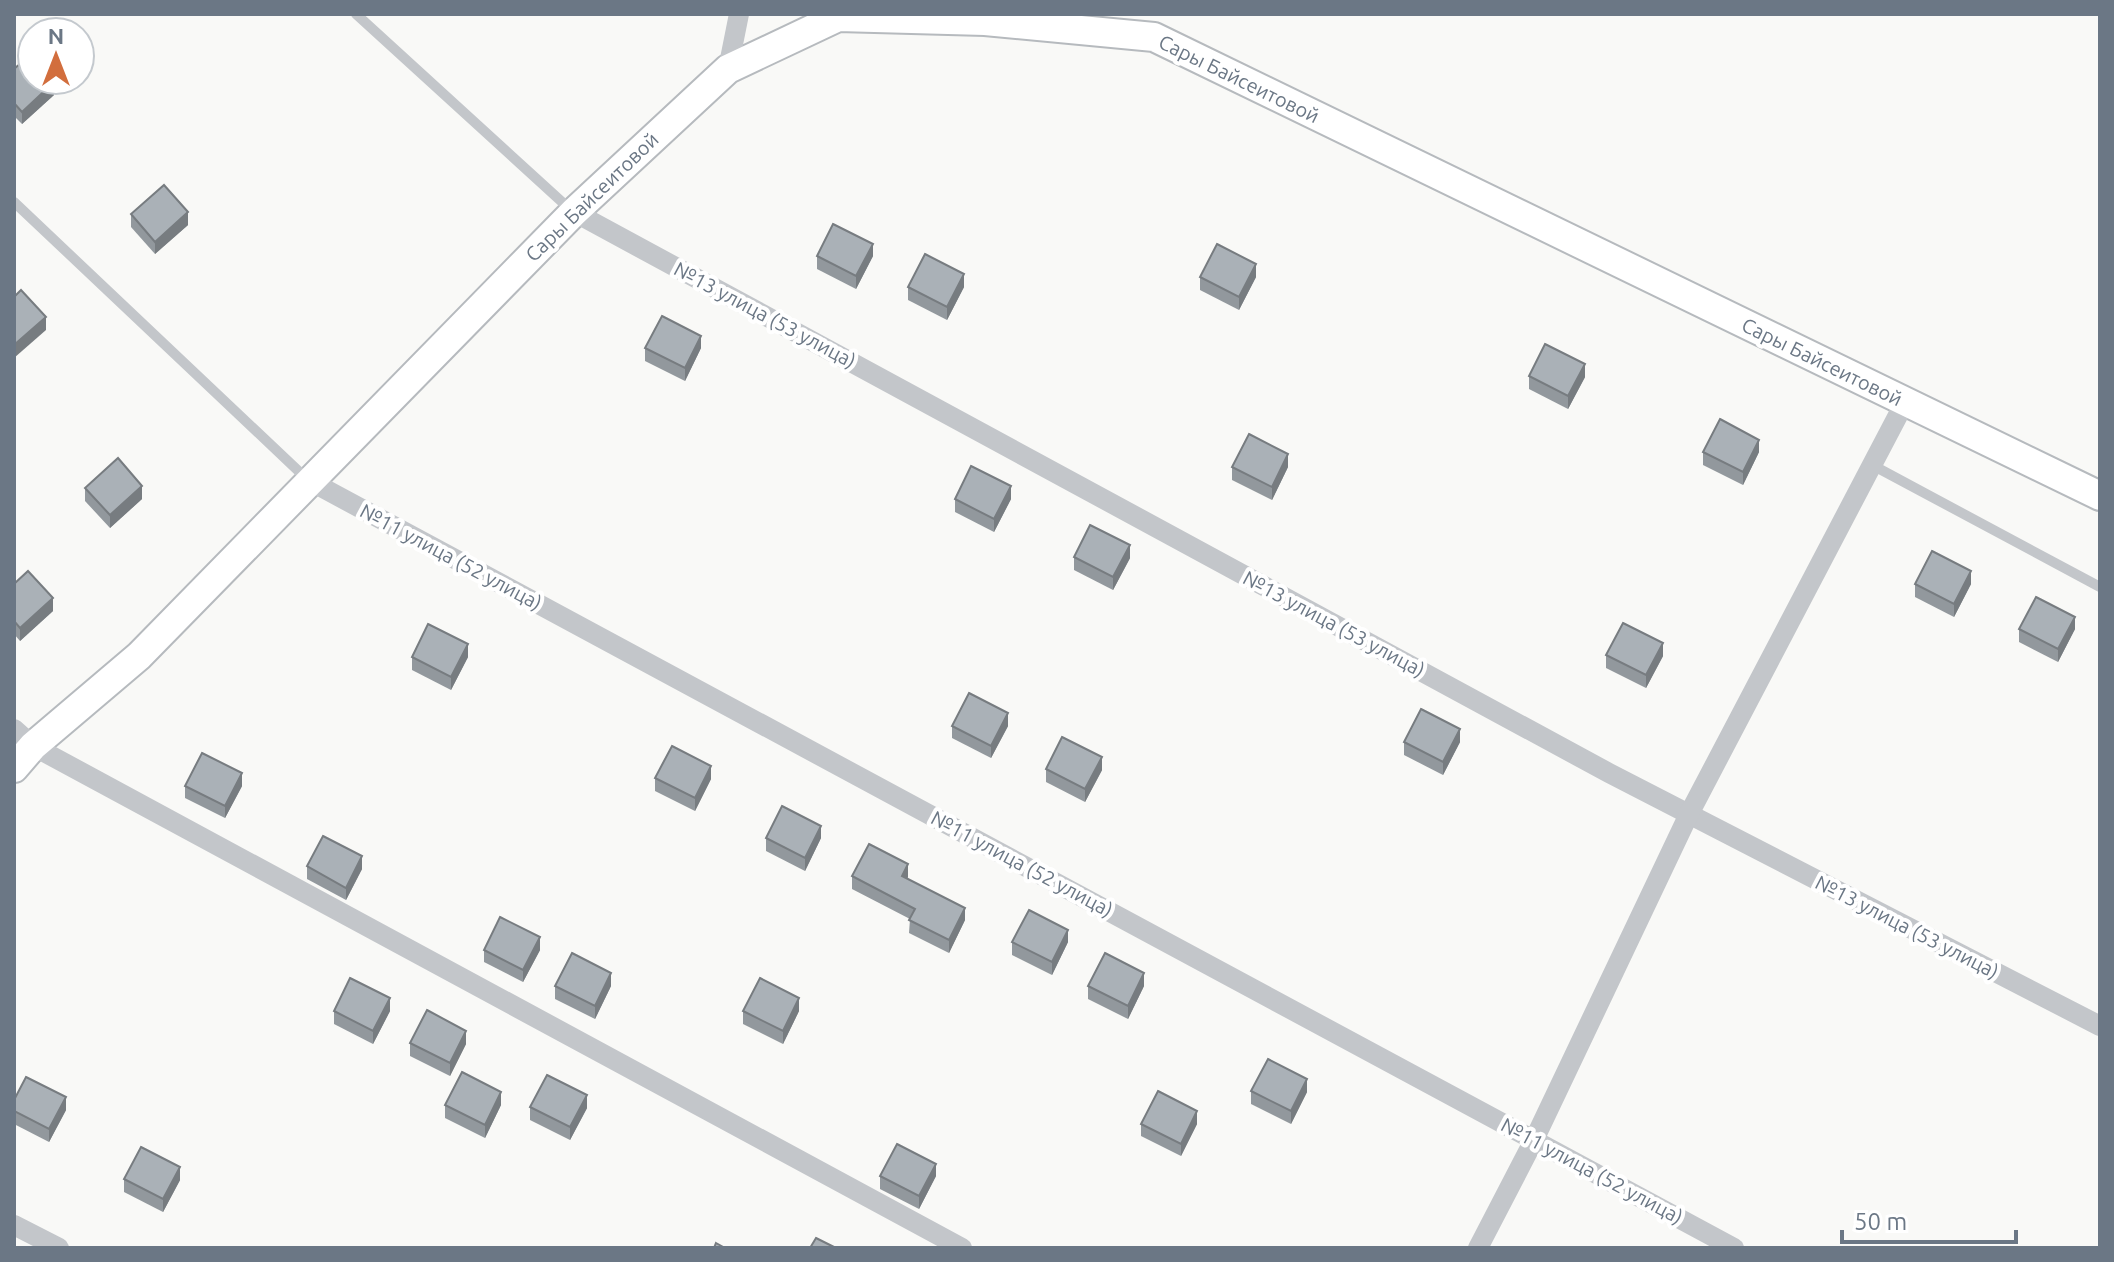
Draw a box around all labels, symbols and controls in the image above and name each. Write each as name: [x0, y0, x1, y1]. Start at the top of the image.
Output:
north arrow: [16, 16, 96, 96]
text: N: [48, 23, 64, 48]
street label: Сары Байсеитовой: [1155, 30, 1323, 127]
street label: Сары Байсеитовой: [521, 127, 663, 266]
street label: №13 улица (53 улица): [670, 257, 860, 372]
street label: Сары Байсеитовой: [1738, 313, 1906, 410]
street label: №11 улица (52 улица): [356, 499, 546, 614]
street label: №13 улица (53 улица): [1239, 566, 1429, 681]
street label: №11 улица (52 улица): [927, 806, 1117, 921]
street label: №13 улица (53 улица): [1812, 870, 2003, 983]
street label: №11 улица (52 улица): [1497, 1113, 1687, 1228]
scale bar: [1842, 1194, 2016, 1244]
text: 50 m: [1854, 1208, 1907, 1235]

